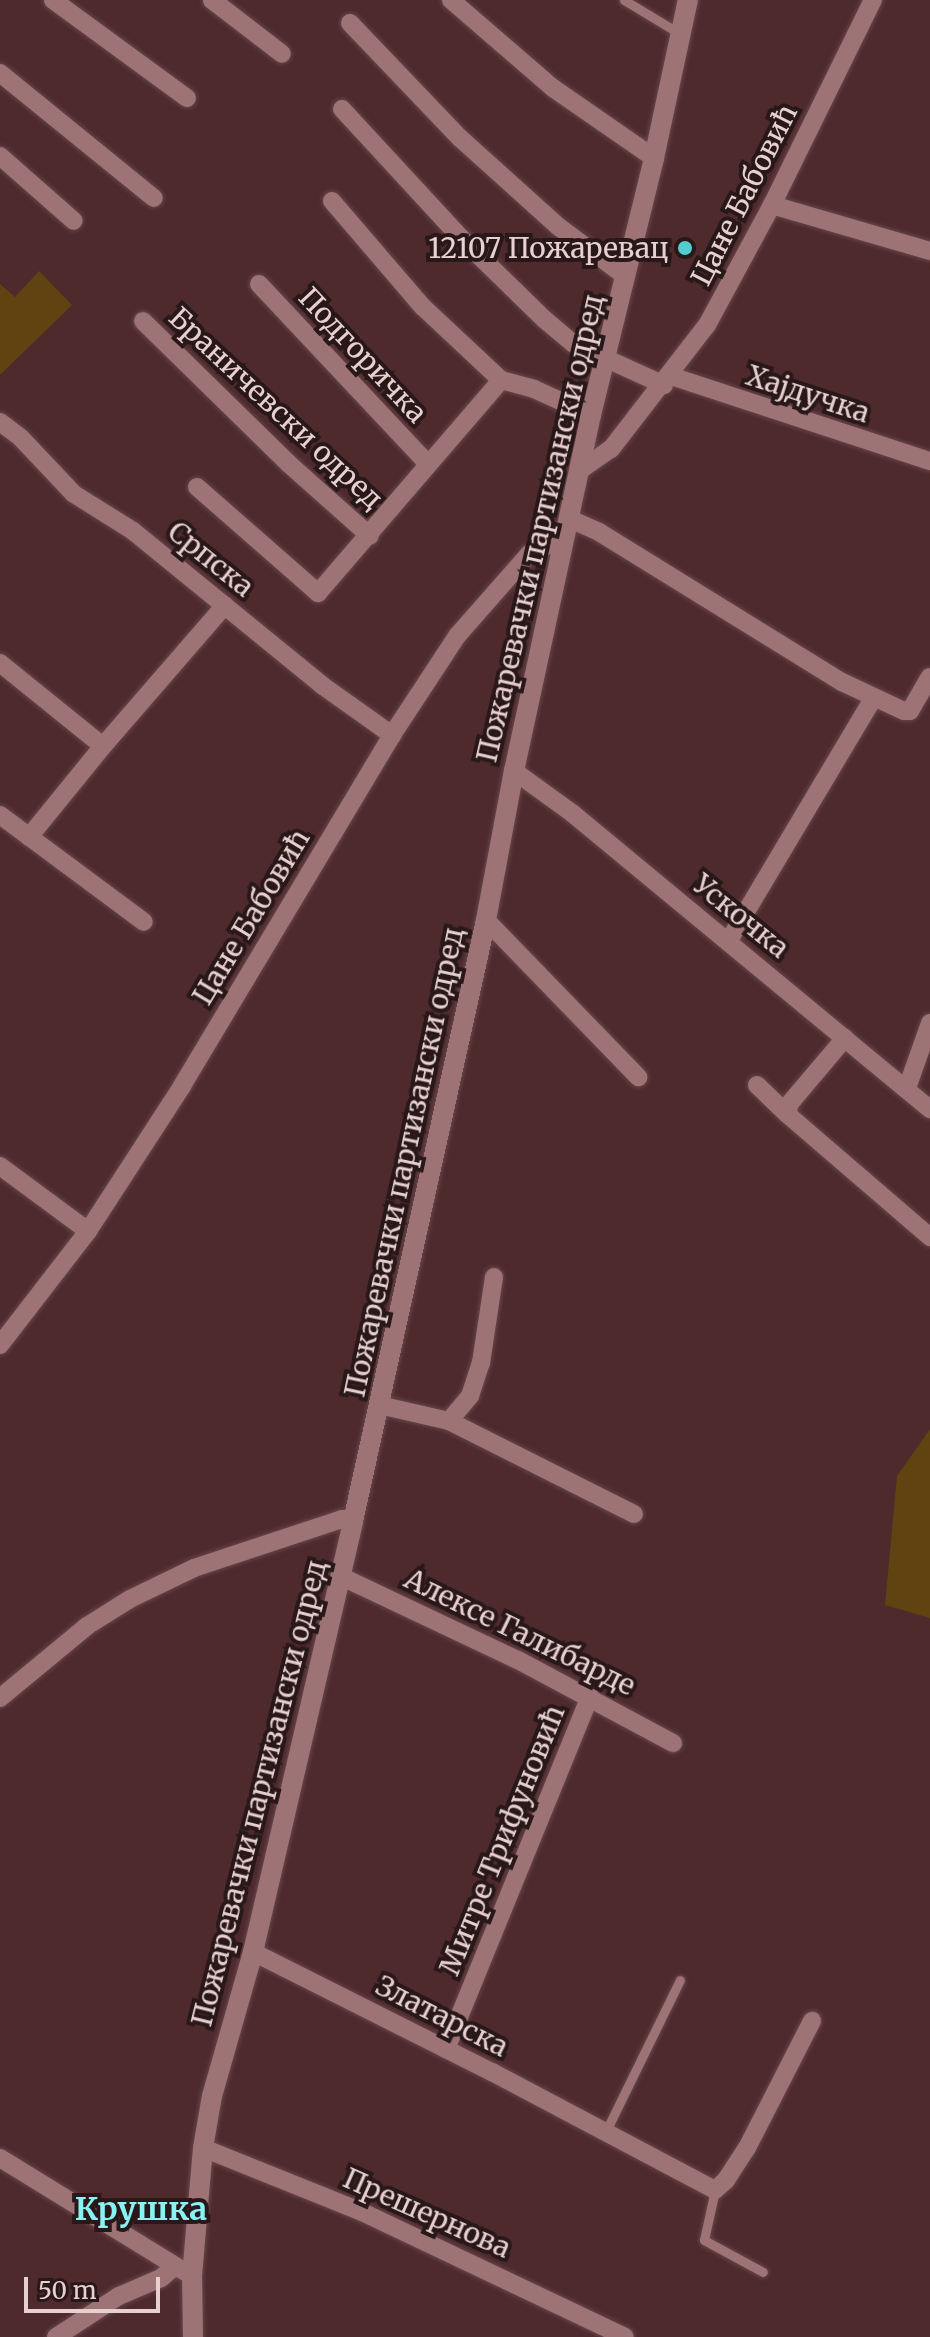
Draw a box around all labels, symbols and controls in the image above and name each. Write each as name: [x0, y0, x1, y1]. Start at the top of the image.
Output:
street label: Цане Бабовић: [684, 99, 804, 291]
place label: 12107 Пожаревац: [428, 231, 669, 265]
marker: 12107 Пожаревац: [676, 239, 694, 257]
street label: Подгоричка: [292, 281, 434, 429]
street label: Пожаревачки партизански одред: [470, 291, 610, 765]
street label: Браничевски одред: [162, 300, 390, 516]
street label: Хајдучка: [742, 358, 874, 430]
street label: Српска: [161, 514, 261, 604]
street label: Цане Бабовић: [185, 823, 317, 1011]
street label: Ускочка: [686, 867, 796, 965]
street label: Пожаревачки партизански одред: [338, 924, 470, 1400]
street label: Пожаревачки партизански одред: [185, 1556, 333, 2030]
street label: Алексе Галибарде: [399, 1562, 641, 1702]
street label: Митре Трифуновић: [433, 1700, 571, 1980]
street label: Златарска: [370, 1968, 514, 2064]
street label: Прешернова: [338, 2161, 516, 2265]
district label: Крушка: [75, 2190, 207, 2228]
scale bar: [28, 2261, 164, 2311]
text: 50 m: [38, 2275, 97, 2306]

